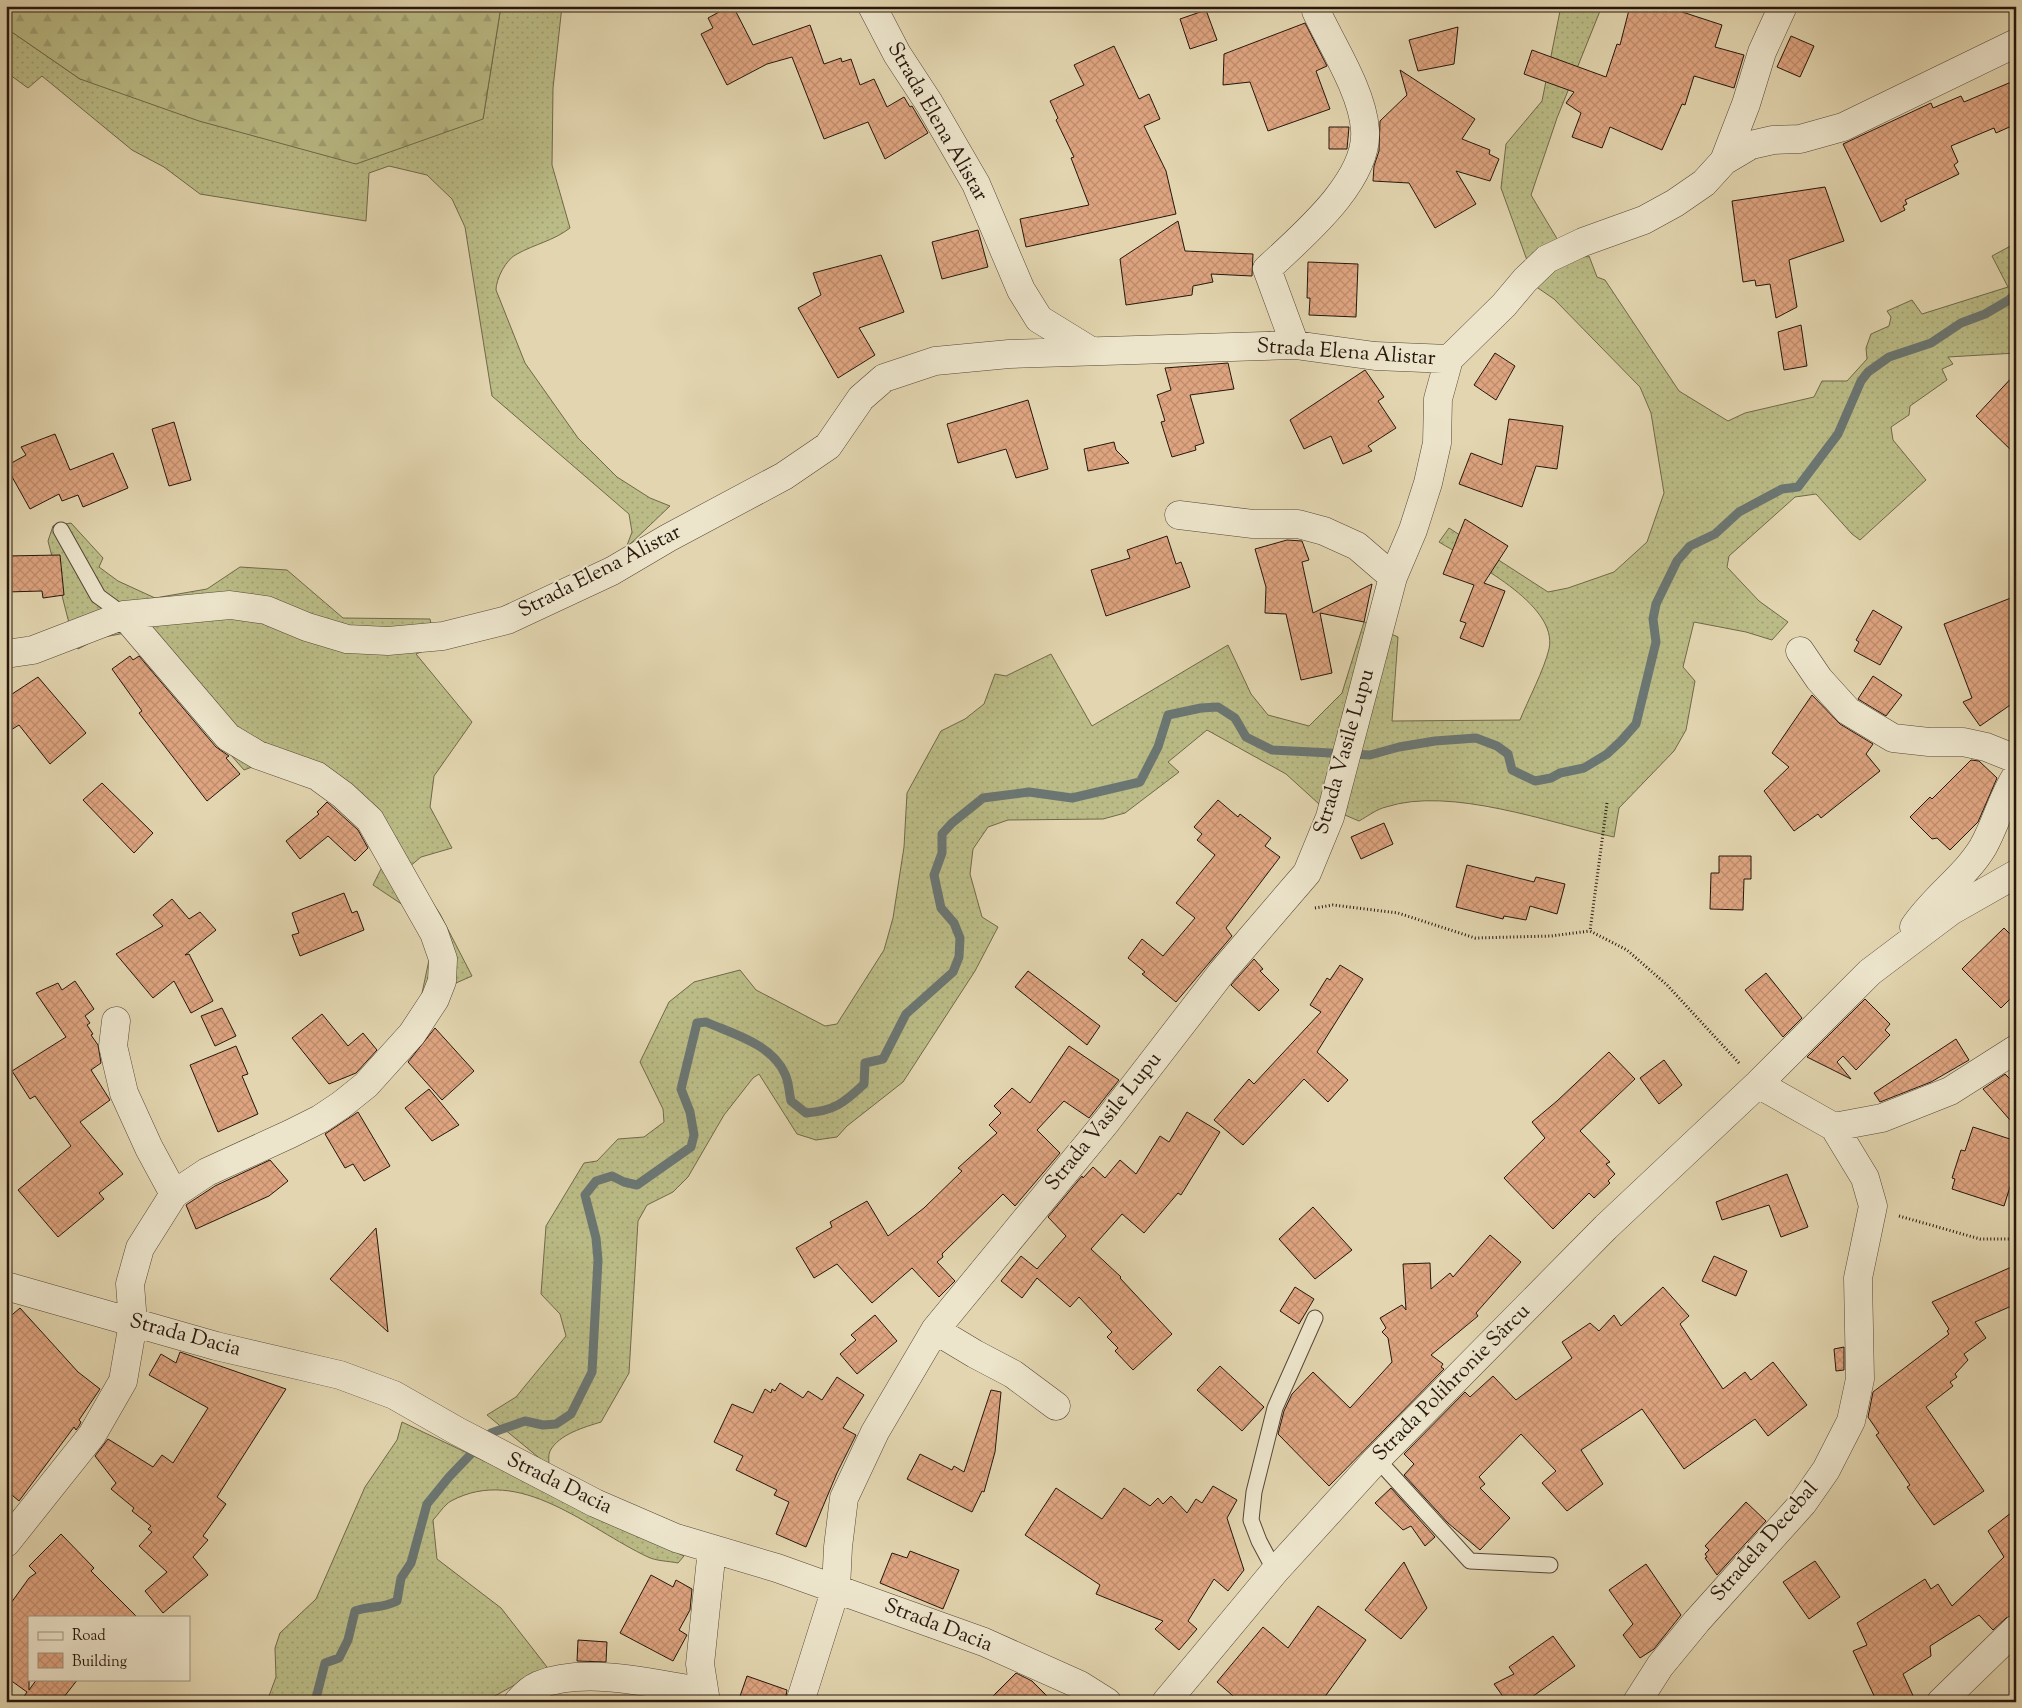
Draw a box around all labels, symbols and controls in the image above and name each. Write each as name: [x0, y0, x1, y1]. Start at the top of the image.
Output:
street label: Strada Elena Alistar: [879, 37, 995, 207]
street label: Strada Elena Alistar: [1256, 332, 1437, 374]
street label: Strada Elena Alistar: [513, 518, 687, 626]
street label: Strada Vasile Lupu: [1307, 666, 1383, 838]
street label: Strada Vasile Lupu: [1039, 1046, 1169, 1198]
street label: Strada Polihronie Sârcu: [1366, 1297, 1538, 1469]
street label: Strada Dacia: [126, 1307, 244, 1365]
street label: Strada Dacia: [501, 1446, 617, 1523]
street label: Stradela Decebal: [1704, 1475, 1826, 1609]
street label: Strada Dacia: [879, 1592, 997, 1661]
legend: [28, 1616, 190, 1680]
text: Road: [72, 1626, 106, 1647]
text: Building: [72, 1652, 127, 1673]

